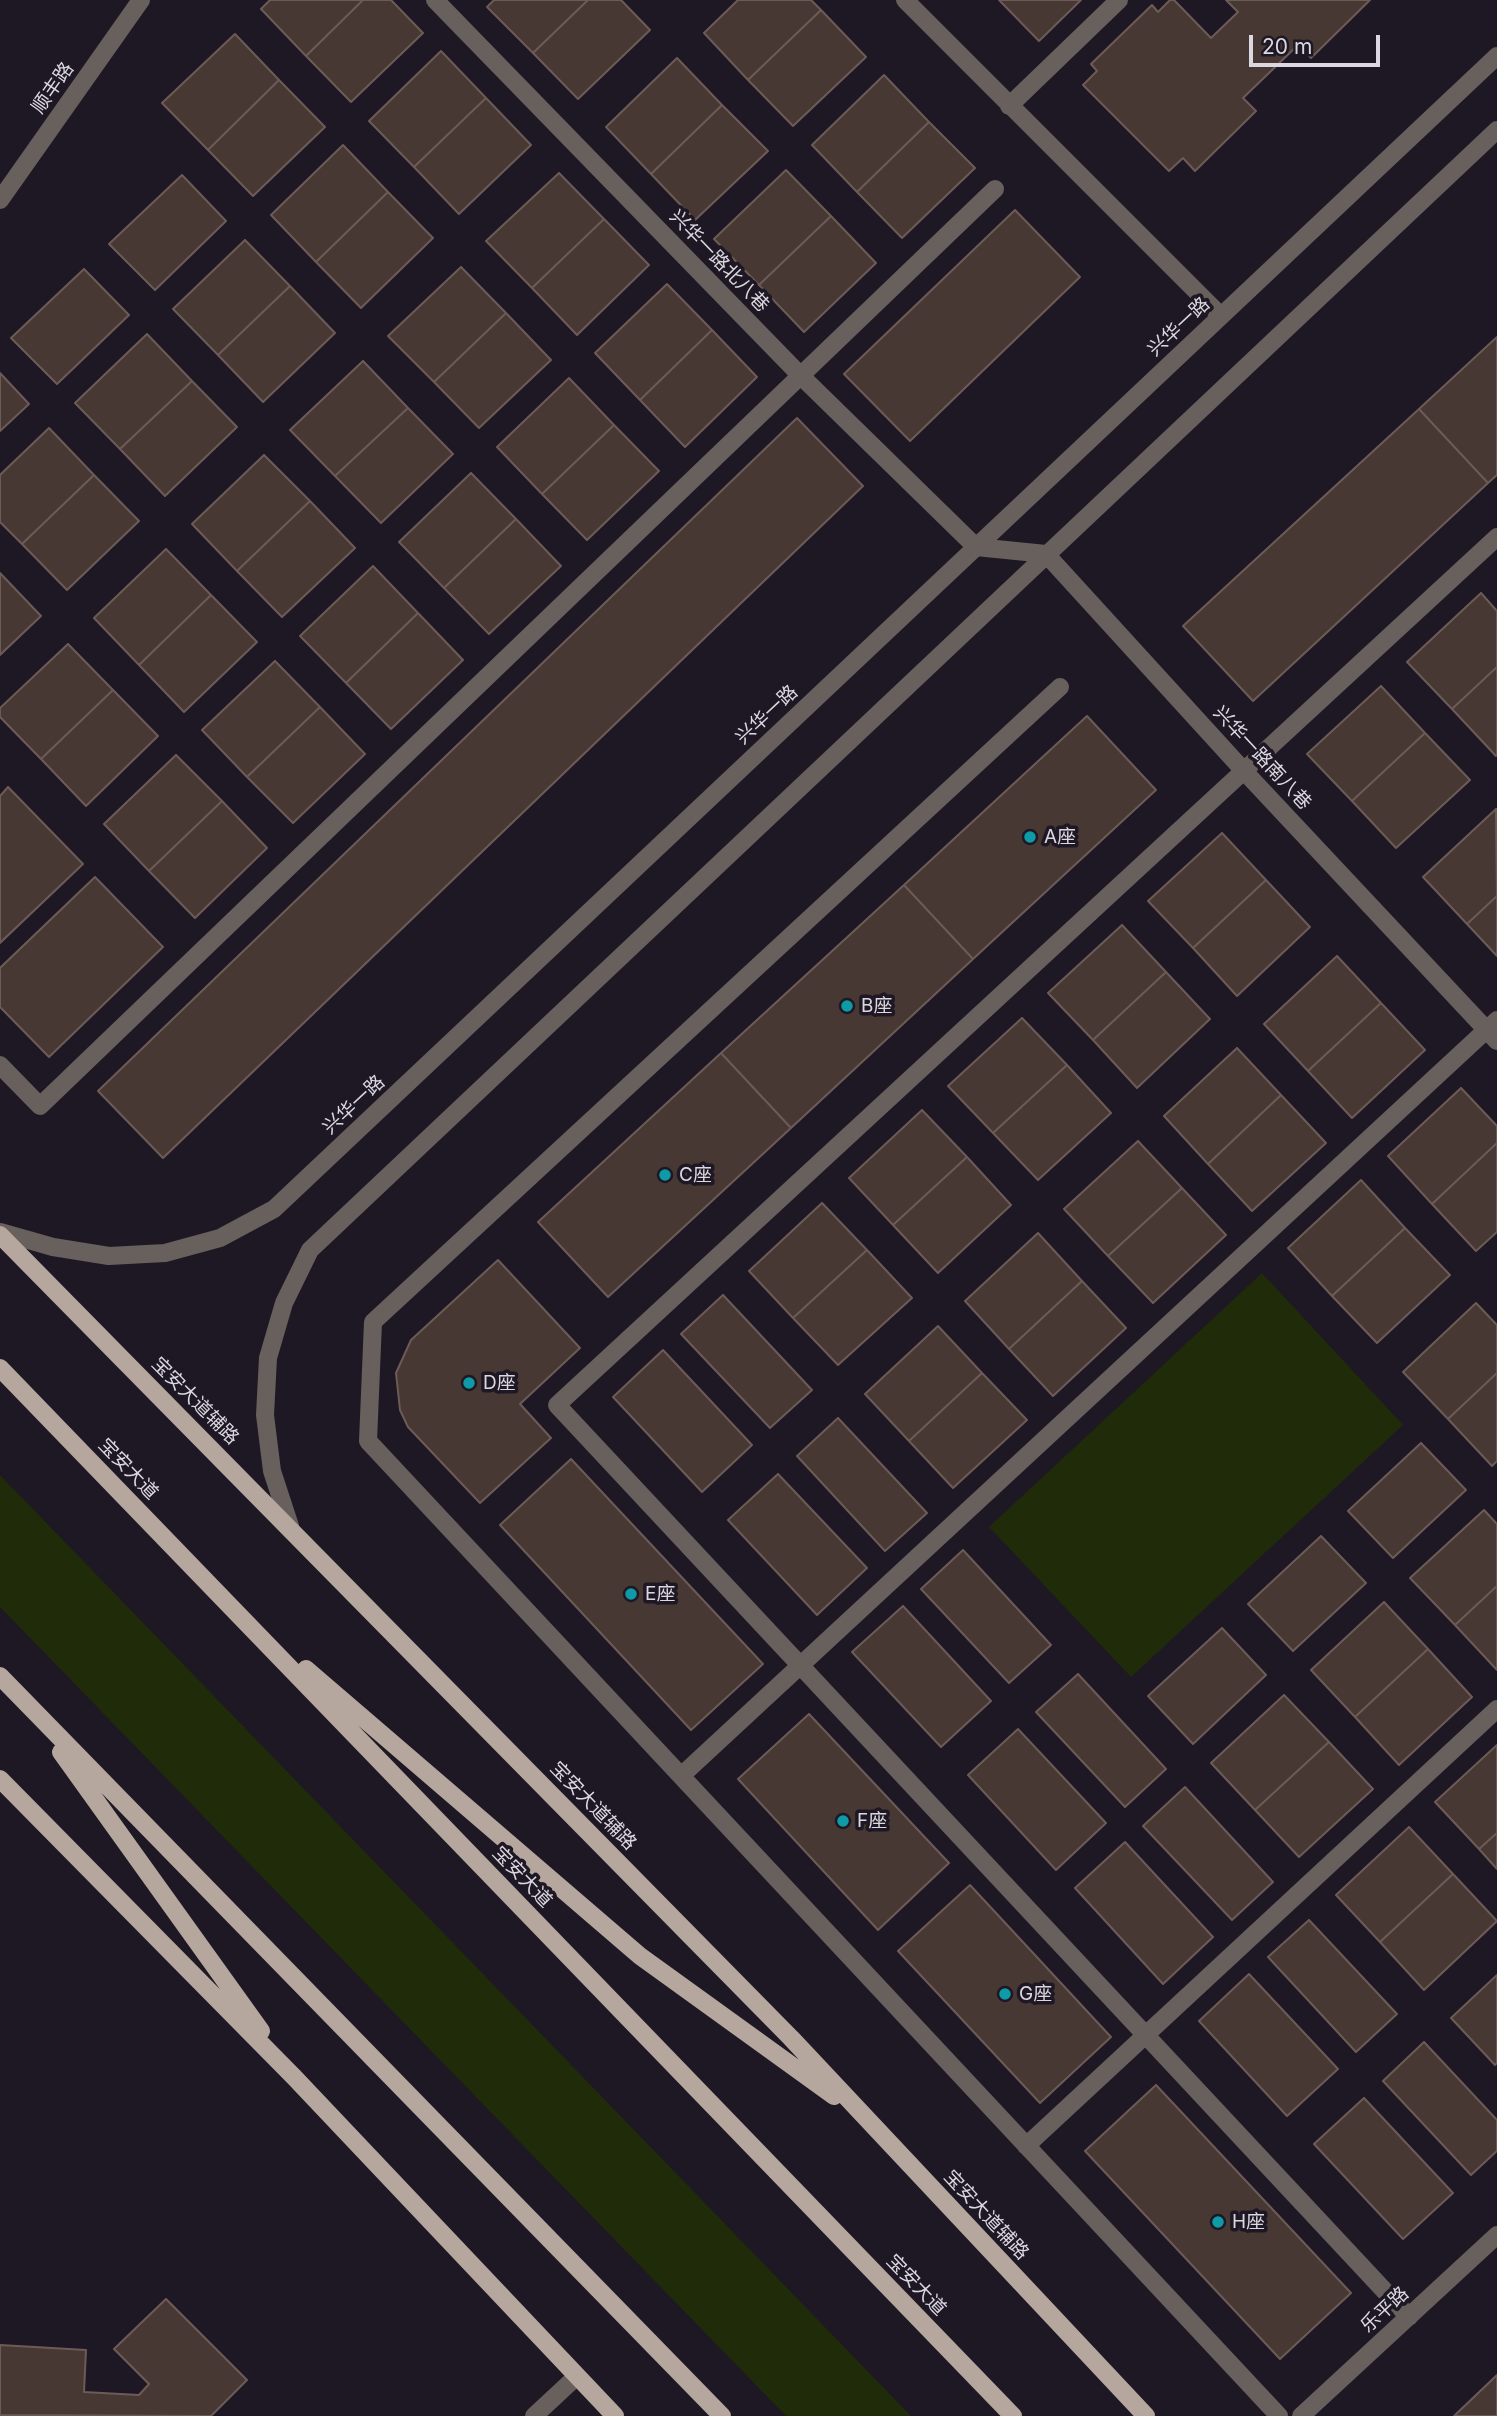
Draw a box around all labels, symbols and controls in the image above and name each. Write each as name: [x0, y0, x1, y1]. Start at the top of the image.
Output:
scale bar: [1252, 21, 1383, 65]
text: 20 m: [1262, 34, 1312, 59]
street label: 顺丰路: [27, 58, 79, 118]
street label: 兴华一路北八巷: [665, 205, 773, 317]
street label: 兴华一路: [1143, 293, 1215, 361]
street label: 兴华一路: [731, 681, 803, 749]
street label: 兴华一路南八巷: [1208, 702, 1316, 814]
place label: A座: [1044, 826, 1076, 848]
marker: A座: [1022, 829, 1038, 845]
place label: B座: [861, 995, 892, 1017]
marker: B座: [839, 998, 855, 1014]
street label: 兴华一路: [318, 1071, 390, 1139]
place label: C座: [679, 1164, 712, 1186]
marker: C座: [657, 1167, 673, 1183]
street label: 宝安大道辅路: [147, 1353, 243, 1449]
place label: D座: [483, 1372, 516, 1394]
marker: D座: [461, 1375, 477, 1391]
street label: 宝安大道: [93, 1434, 163, 1504]
place label: E座: [645, 1583, 675, 1605]
marker: E座: [623, 1586, 639, 1602]
street label: 宝安大道辅路: [545, 1757, 641, 1855]
place label: F座: [857, 1810, 887, 1832]
marker: F座: [835, 1813, 851, 1829]
street label: 宝安大道: [487, 1842, 557, 1912]
place label: G座: [1019, 1983, 1052, 2005]
marker: G座: [997, 1986, 1013, 2002]
street label: 宝安大道辅路: [939, 2166, 1033, 2264]
place label: H座: [1232, 2211, 1265, 2233]
marker: H座: [1210, 2214, 1226, 2230]
street label: 宝安大道: [881, 2250, 951, 2320]
street label: 乐平路: [1356, 2282, 1414, 2338]

